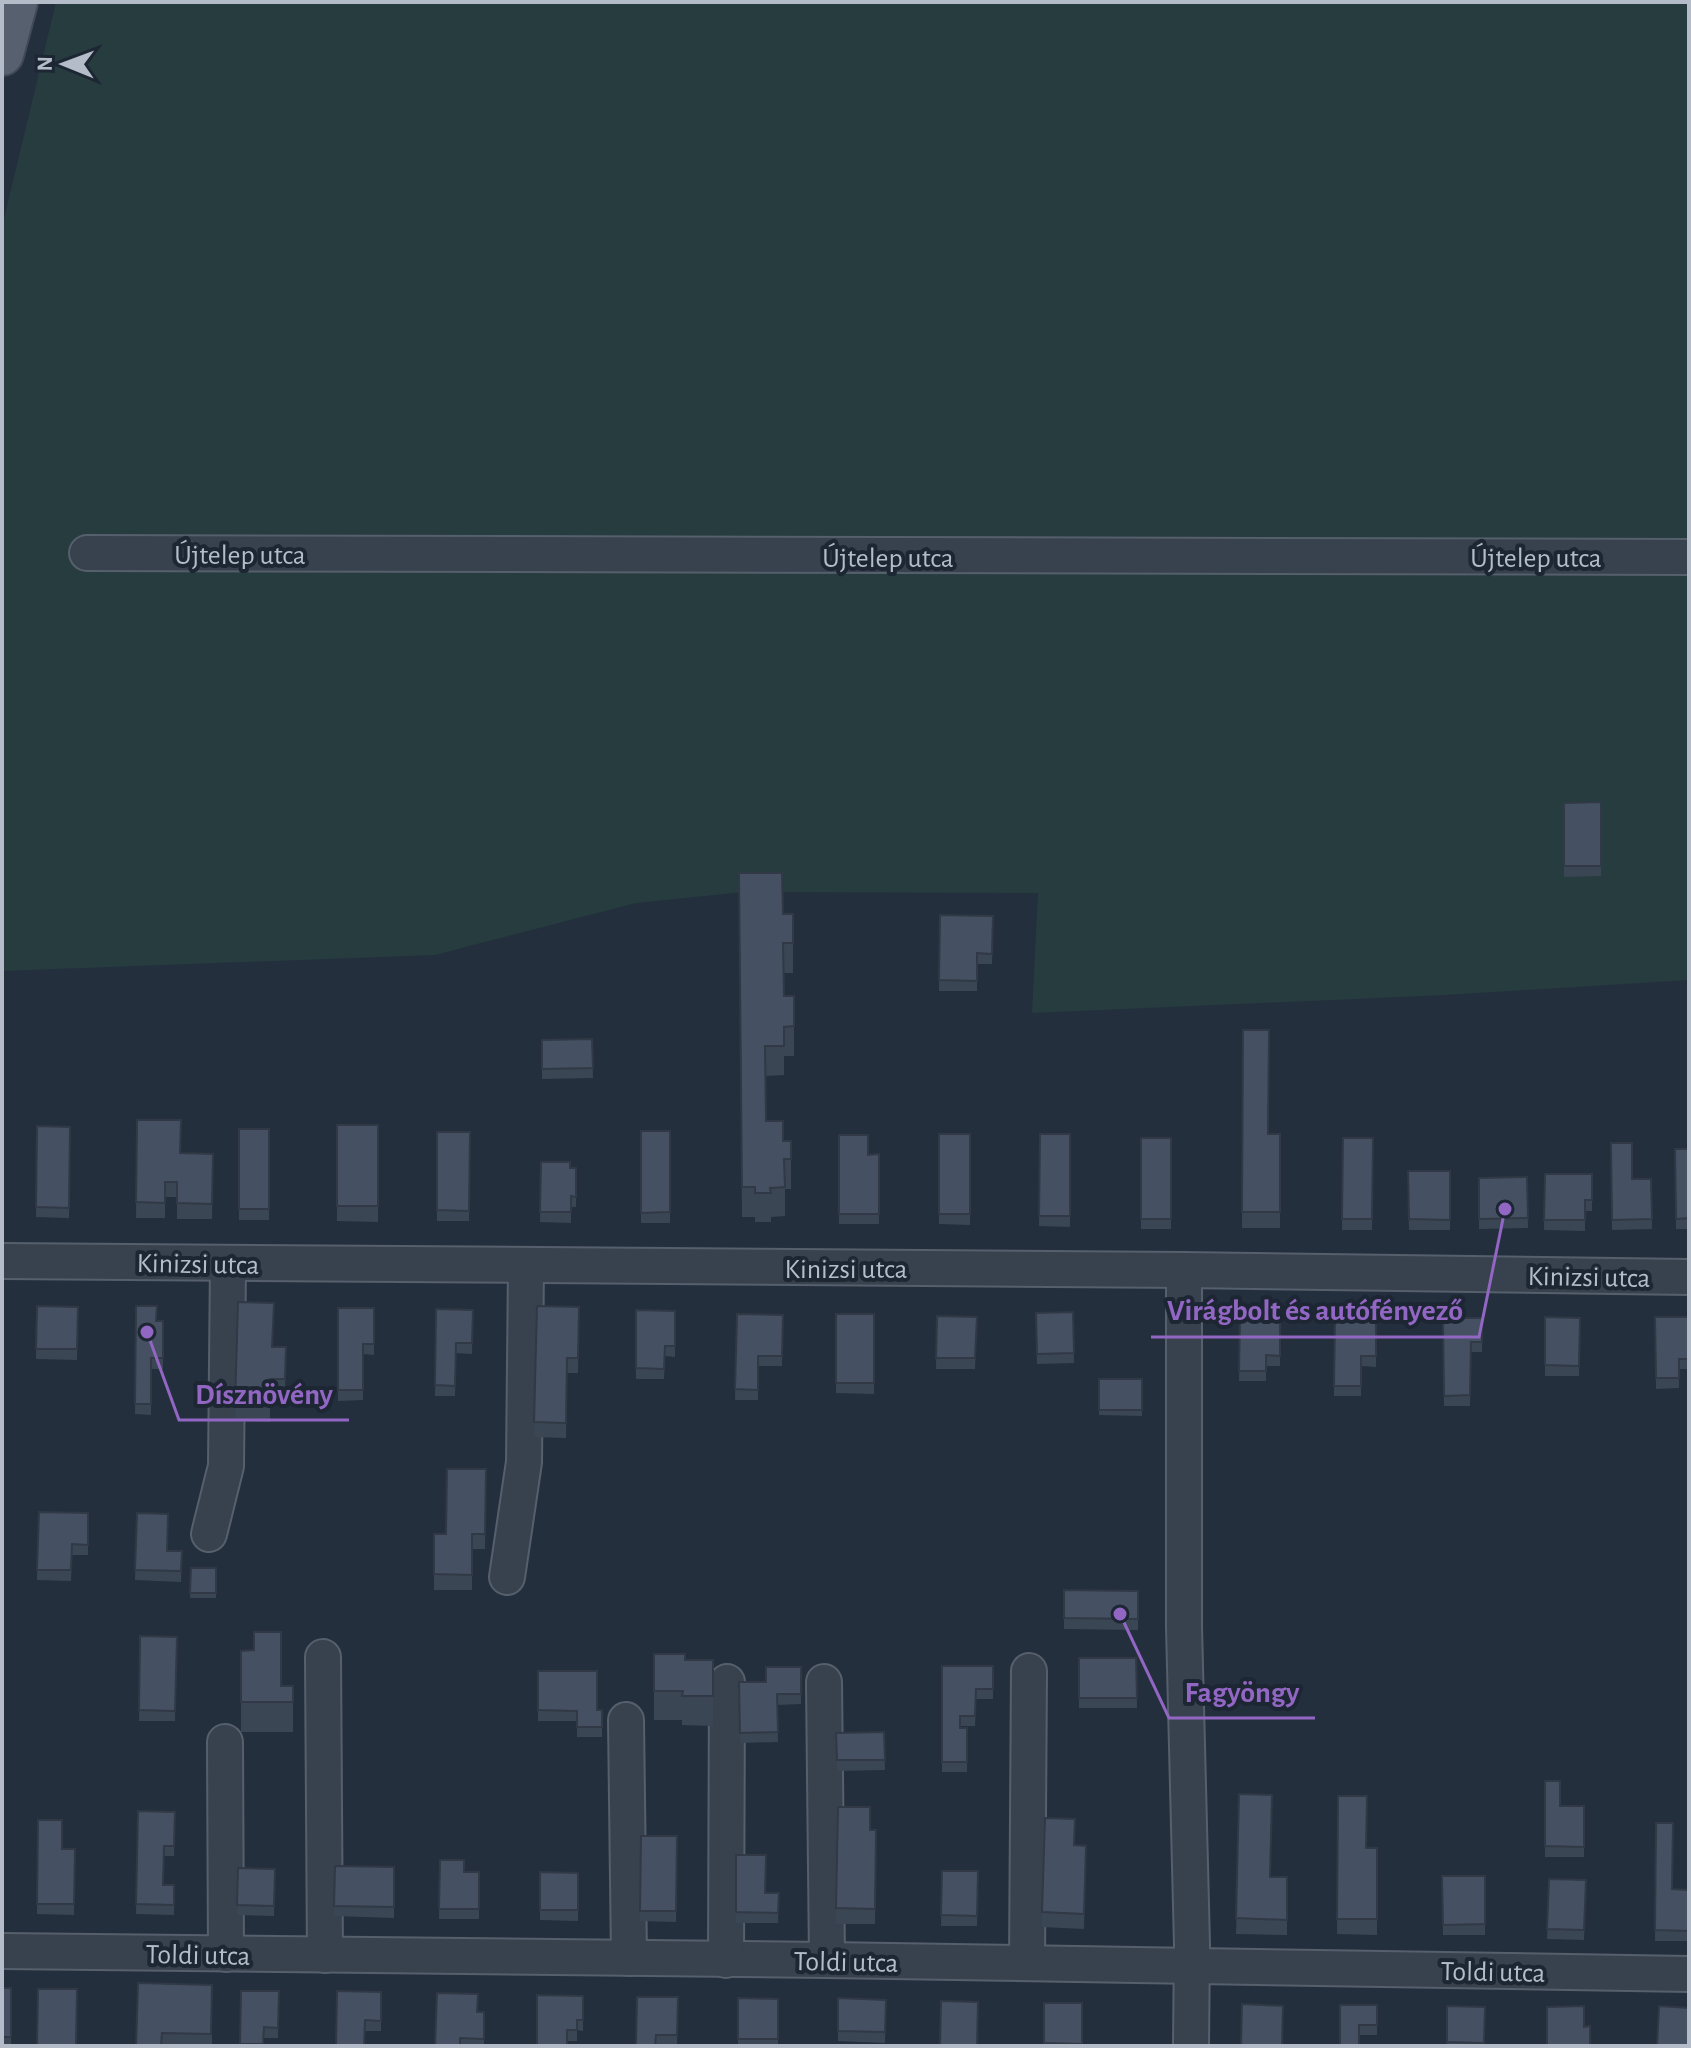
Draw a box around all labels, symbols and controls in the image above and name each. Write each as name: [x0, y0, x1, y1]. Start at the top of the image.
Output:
north arrow: [24, 24, 104, 104]
text: N: [34, 56, 56, 72]
street label: Újtelep utca: [174, 539, 306, 570]
street label: Újtelep utca: [822, 542, 954, 573]
street label: Újtelep utca: [1470, 542, 1602, 573]
street label: Kinizsi utca: [136, 1250, 260, 1280]
street label: Kinizsi utca: [785, 1256, 907, 1284]
street label: Kinizsi utca: [1527, 1263, 1651, 1293]
callout: Virágbolt és autófényező: [1151, 1283, 1479, 1337]
text: Virágbolt és autófényező: [1167, 1296, 1463, 1326]
callout: Dísznövény: [179, 1366, 349, 1420]
text: Dísznövény: [195, 1380, 334, 1410]
callout: Fagyöngy: [1169, 1664, 1315, 1718]
text: Fagyöngy: [1185, 1678, 1300, 1708]
street label: Toldi utca: [145, 1941, 251, 1971]
street label: Toldi utca: [793, 1948, 899, 1978]
street label: Toldi utca: [1440, 1958, 1546, 1988]

